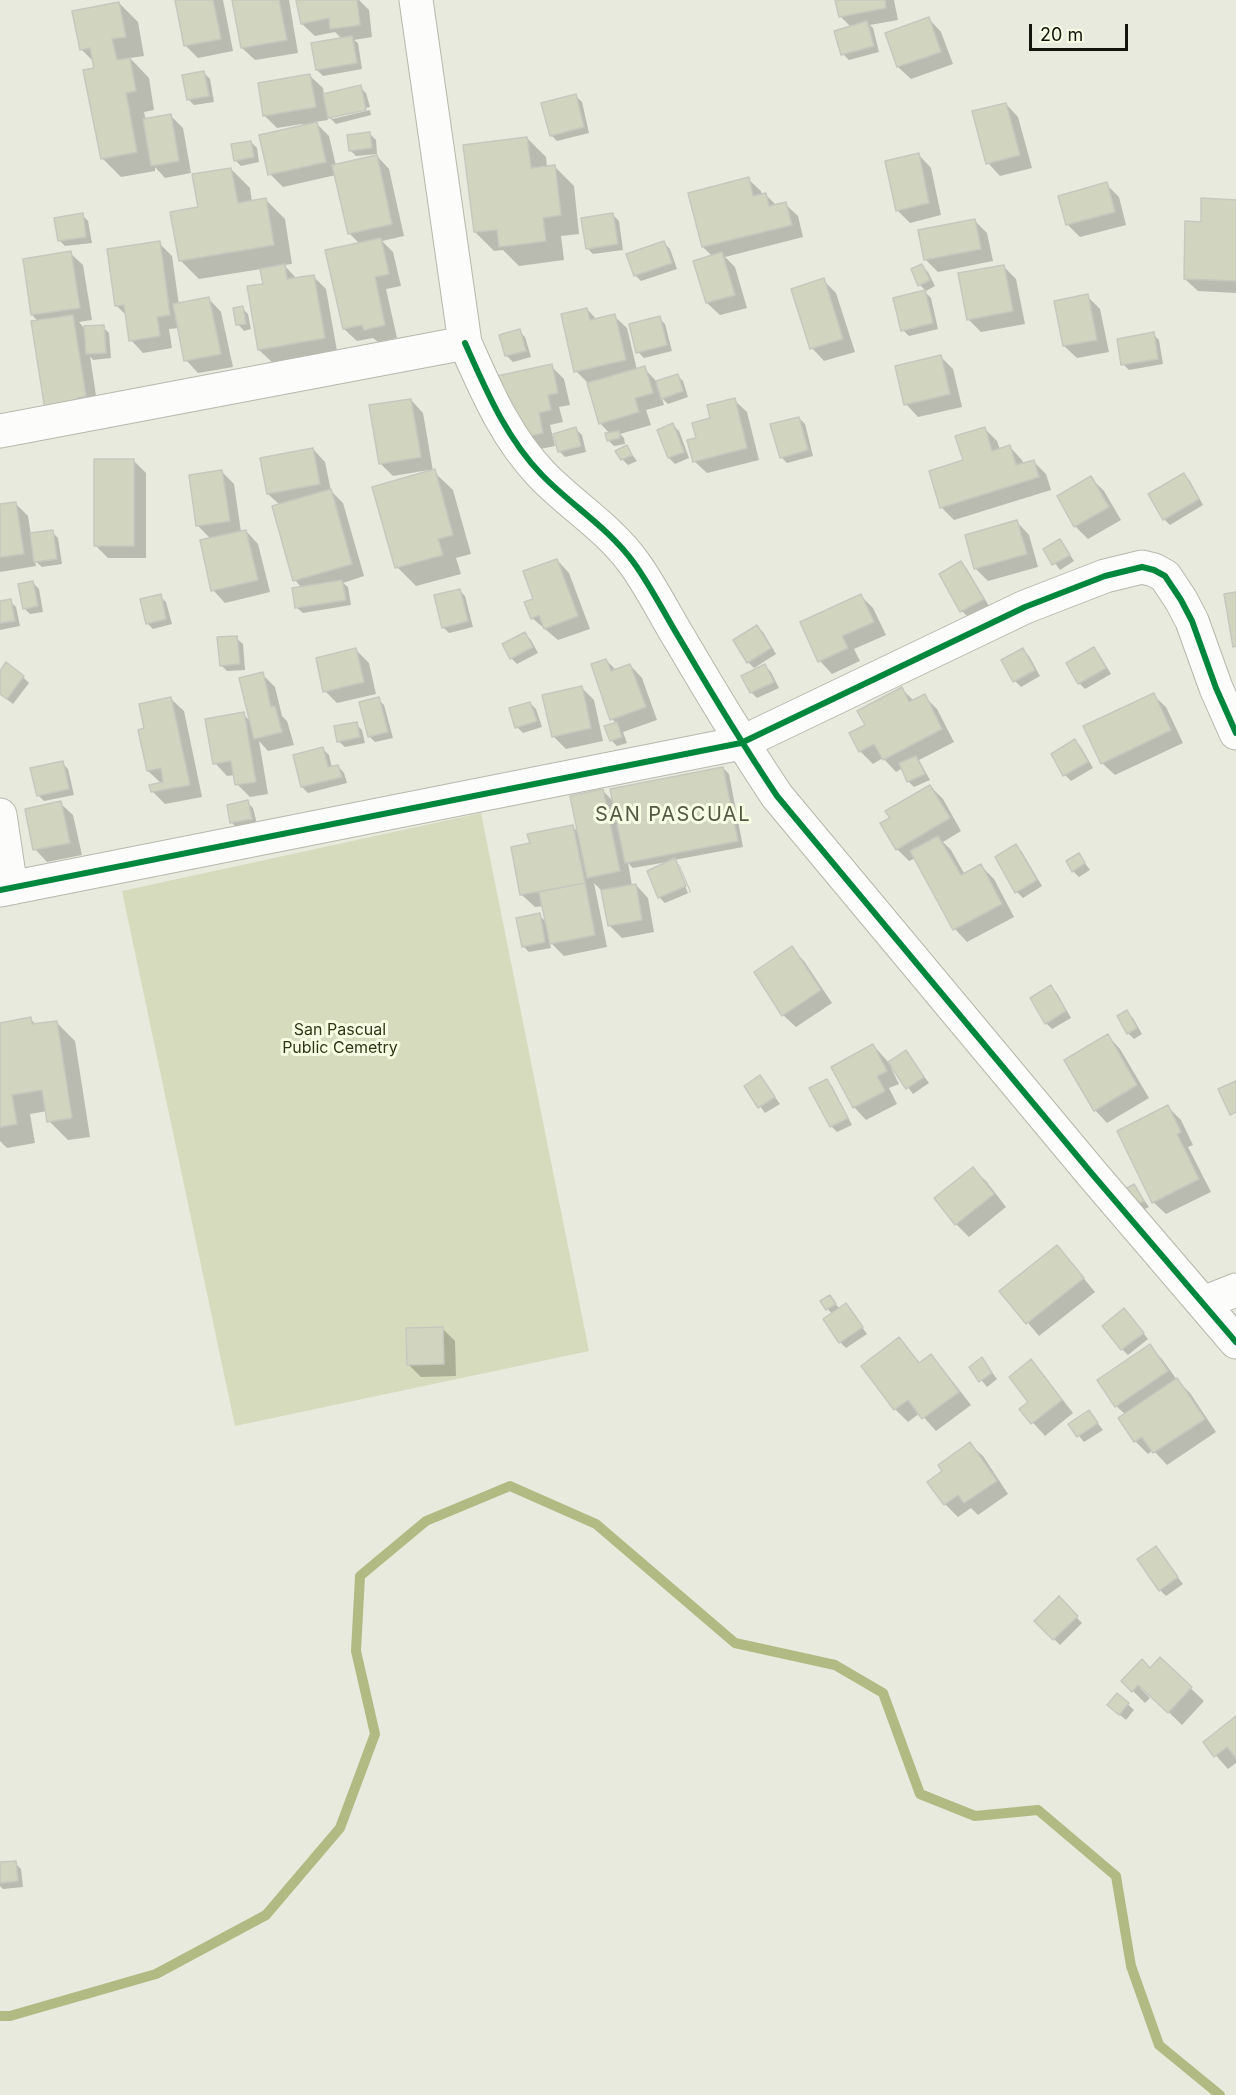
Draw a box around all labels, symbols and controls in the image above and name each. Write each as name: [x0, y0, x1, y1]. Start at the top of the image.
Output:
scale bar: [1032, 12, 1131, 50]
text: 20 m: [1040, 24, 1083, 45]
district label: SAN PASCUAL: [595, 803, 751, 827]
park label: San Pascual Public Cemetry: [282, 1020, 398, 1058]

